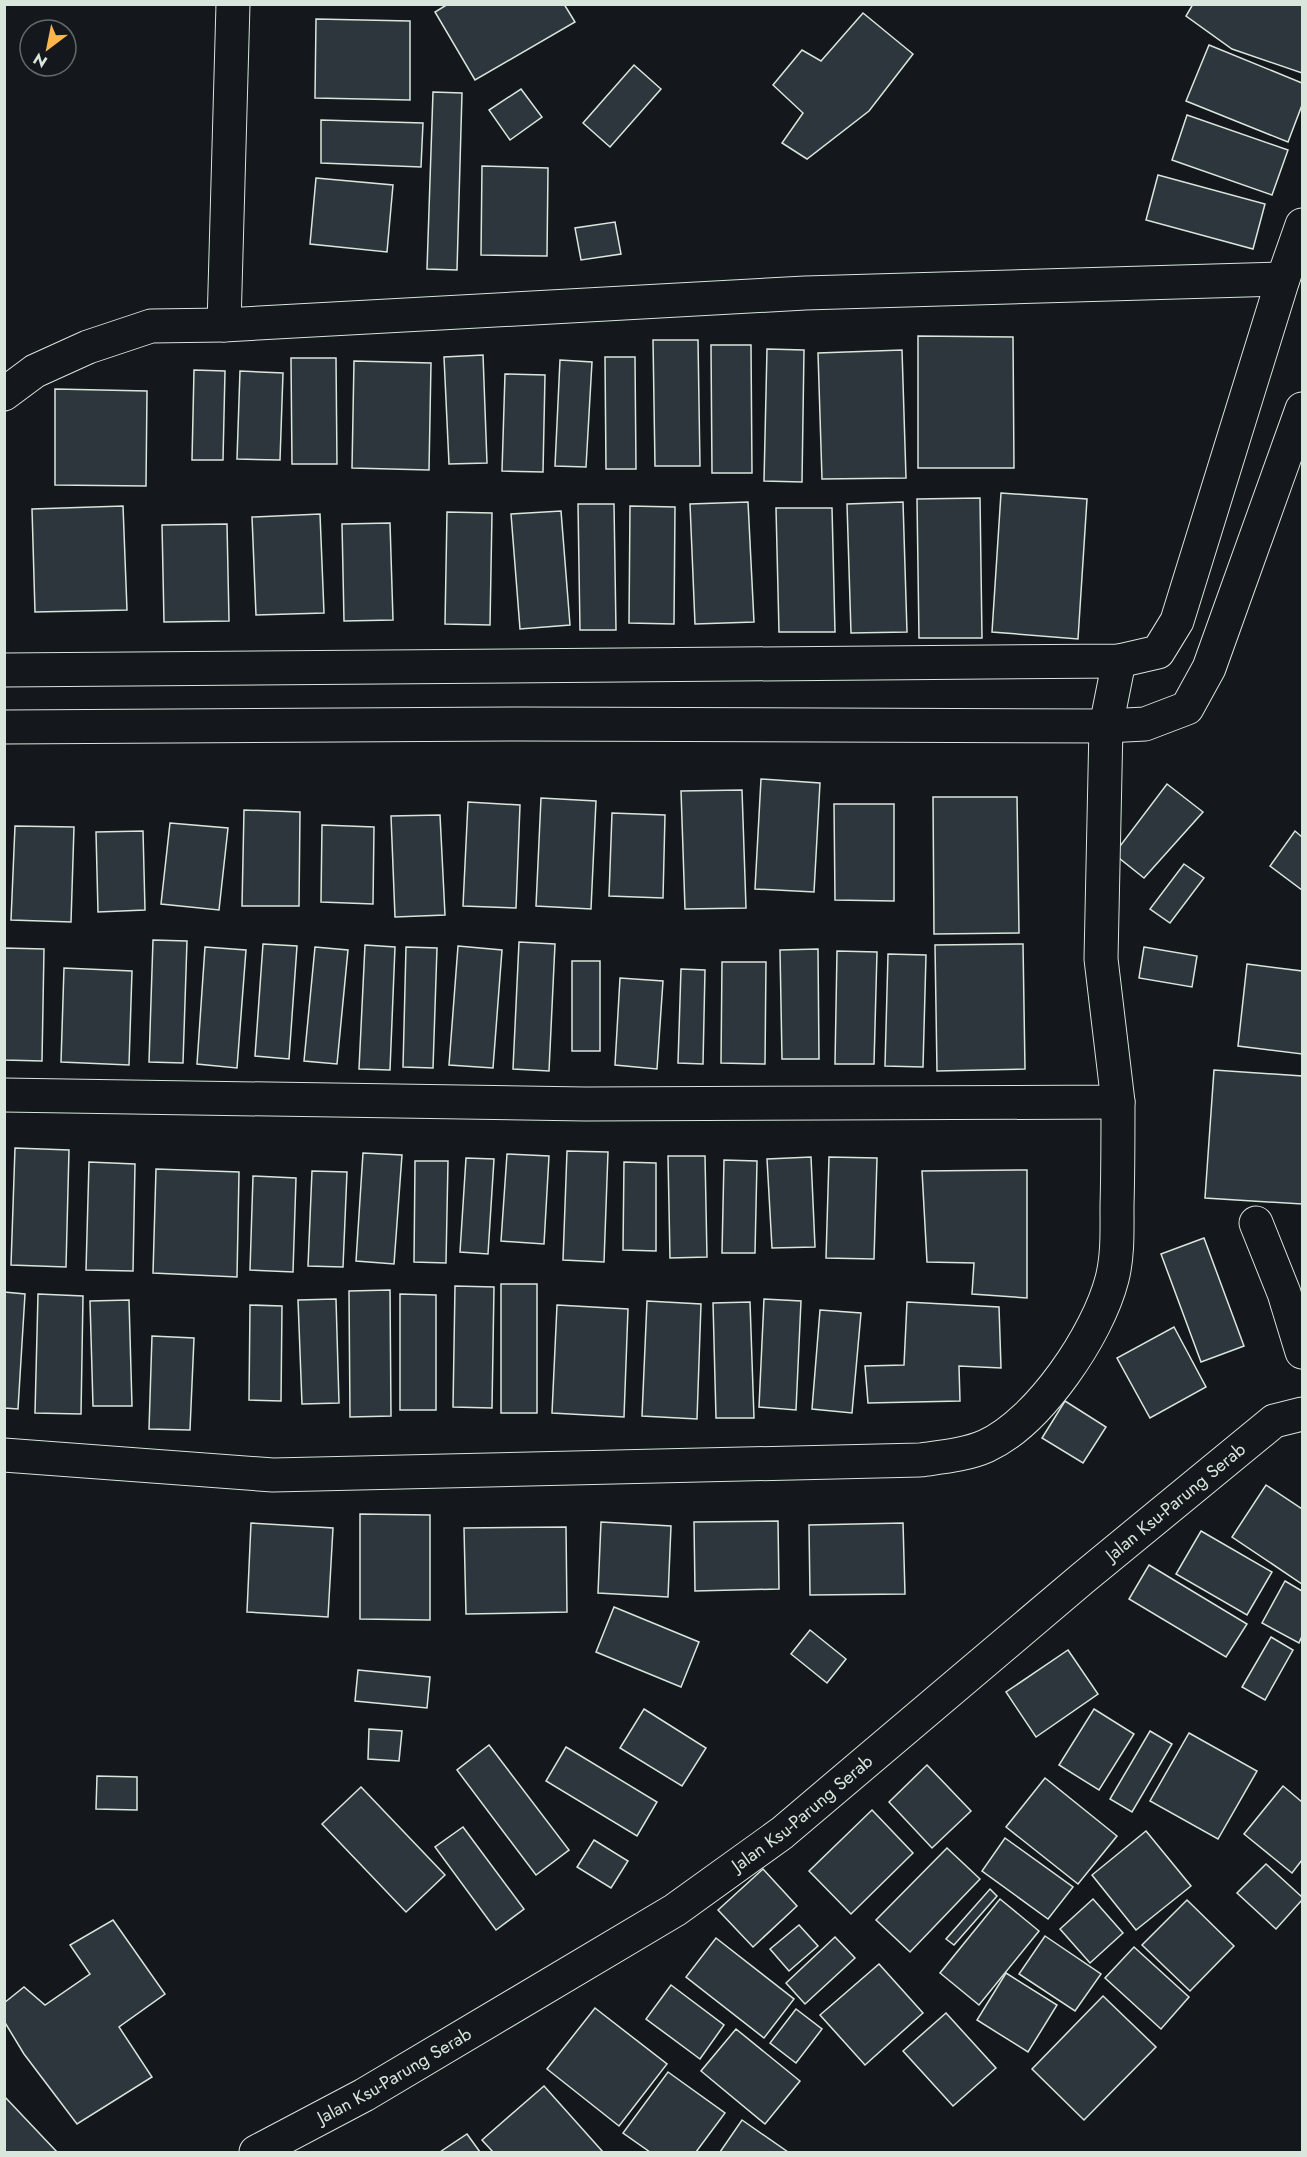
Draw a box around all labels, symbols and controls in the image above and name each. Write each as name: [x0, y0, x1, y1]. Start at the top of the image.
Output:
north arrow: [18, 18, 78, 78]
text: N: [29, 47, 52, 73]
street label: Jalan Ksu-Parung Serab: [1098, 1437, 1251, 1569]
street label: Jalan Ksu-Parung Serab: [725, 1748, 878, 1879]
street label: Jalan Ksu-Parung Serab: [311, 2021, 476, 2131]

